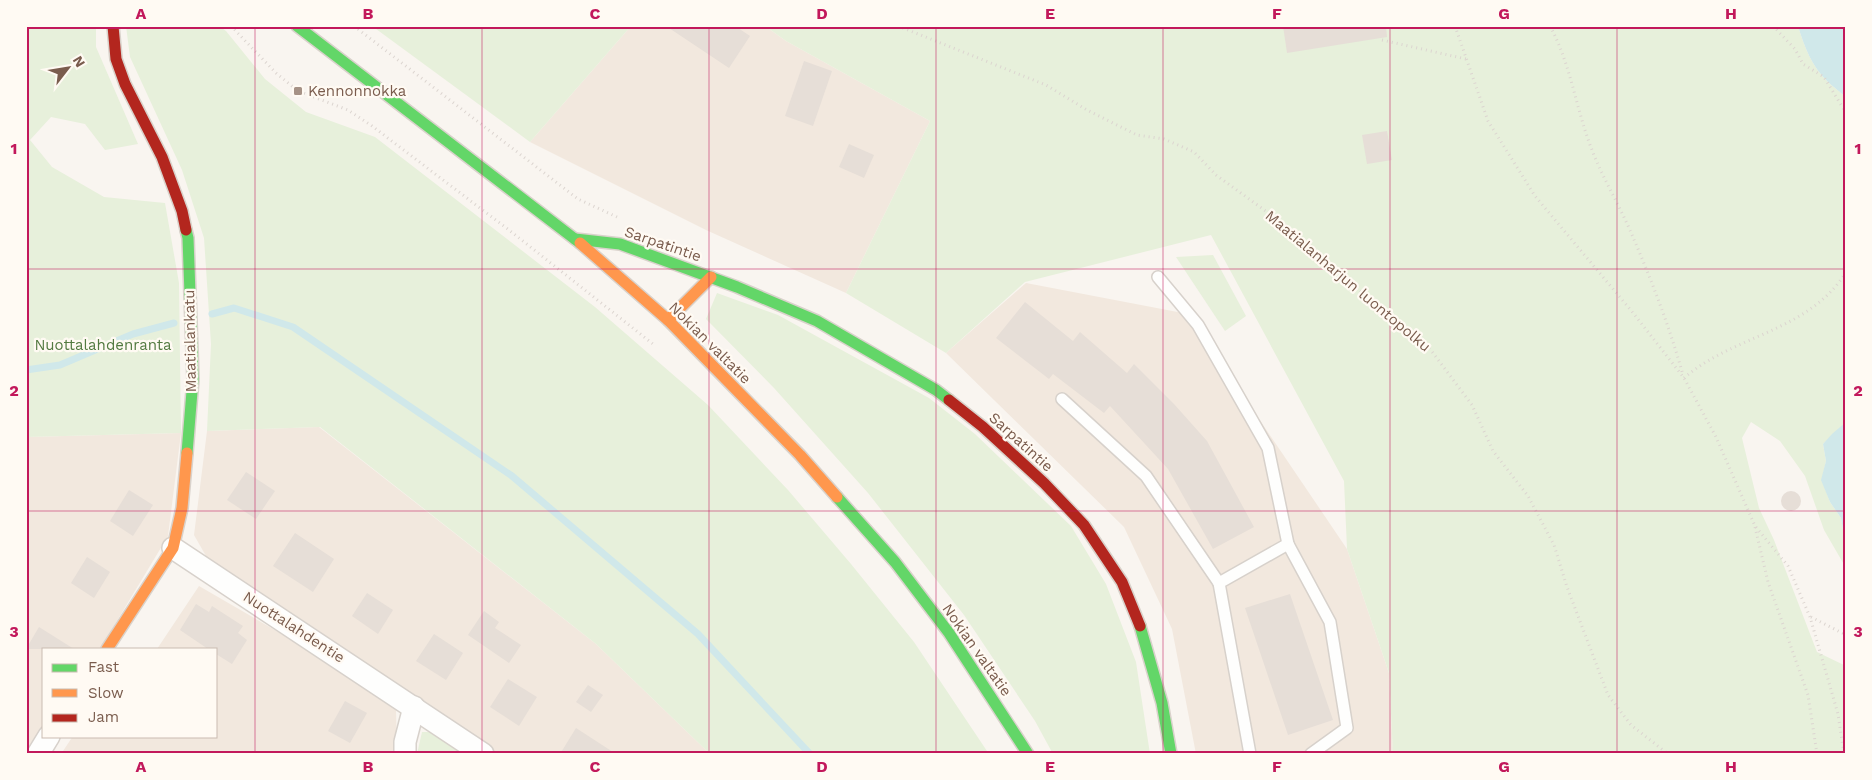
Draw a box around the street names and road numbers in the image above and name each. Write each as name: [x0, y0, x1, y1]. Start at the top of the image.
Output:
street label: Maatialanharjun luontopolku: [1262, 207, 1434, 355]
street label: Sarpatintie: [622, 222, 704, 266]
street label: Maatialankatu: [180, 290, 200, 392]
street label: Nokian valtatie: [665, 298, 755, 388]
street label: Sarpatintie: [985, 409, 1057, 475]
street label: Nuottalahdentie: [240, 587, 348, 667]
street label: Nokian valtatie: [938, 600, 1016, 700]

